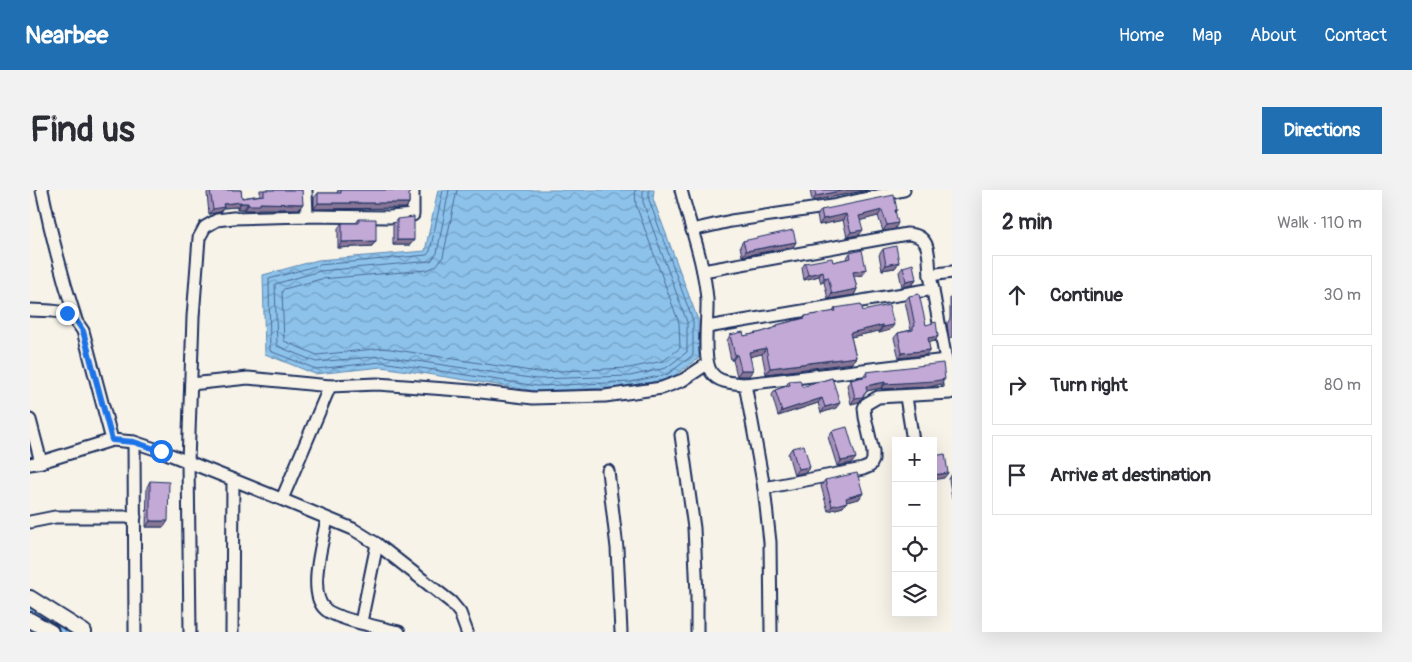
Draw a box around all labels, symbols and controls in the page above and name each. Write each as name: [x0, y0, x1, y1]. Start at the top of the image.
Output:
text: Nearbee: [25, 21, 108, 50]
text: Home: [1119, 24, 1164, 47]
text: Map: [1192, 24, 1222, 47]
text: About: [1250, 24, 1296, 47]
text: Contact: [1324, 24, 1387, 47]
button: Directions: [1262, 107, 1382, 154]
text: Find us: [30, 108, 135, 152]
text: 2 min: [1002, 209, 1052, 236]
text: Walk · 110 m: [1277, 213, 1362, 233]
icon: ahead: [1003, 281, 1031, 309]
text: Continue: [1050, 283, 1123, 307]
text: 30 m: [1323, 285, 1361, 305]
route end: [56, 302, 79, 325]
icon: right: [1003, 371, 1031, 399]
text: Turn right: [1050, 373, 1128, 397]
text: 80 m: [1324, 375, 1361, 395]
map controls: [892, 437, 937, 617]
button: +: [892, 437, 937, 482]
route start: [150, 440, 173, 463]
icon: arrive: [1003, 461, 1031, 489]
text: Arrive at destination: [1050, 463, 1211, 487]
button: −: [892, 482, 937, 527]
button: locate: [892, 527, 937, 572]
button: layers: [892, 572, 937, 617]

